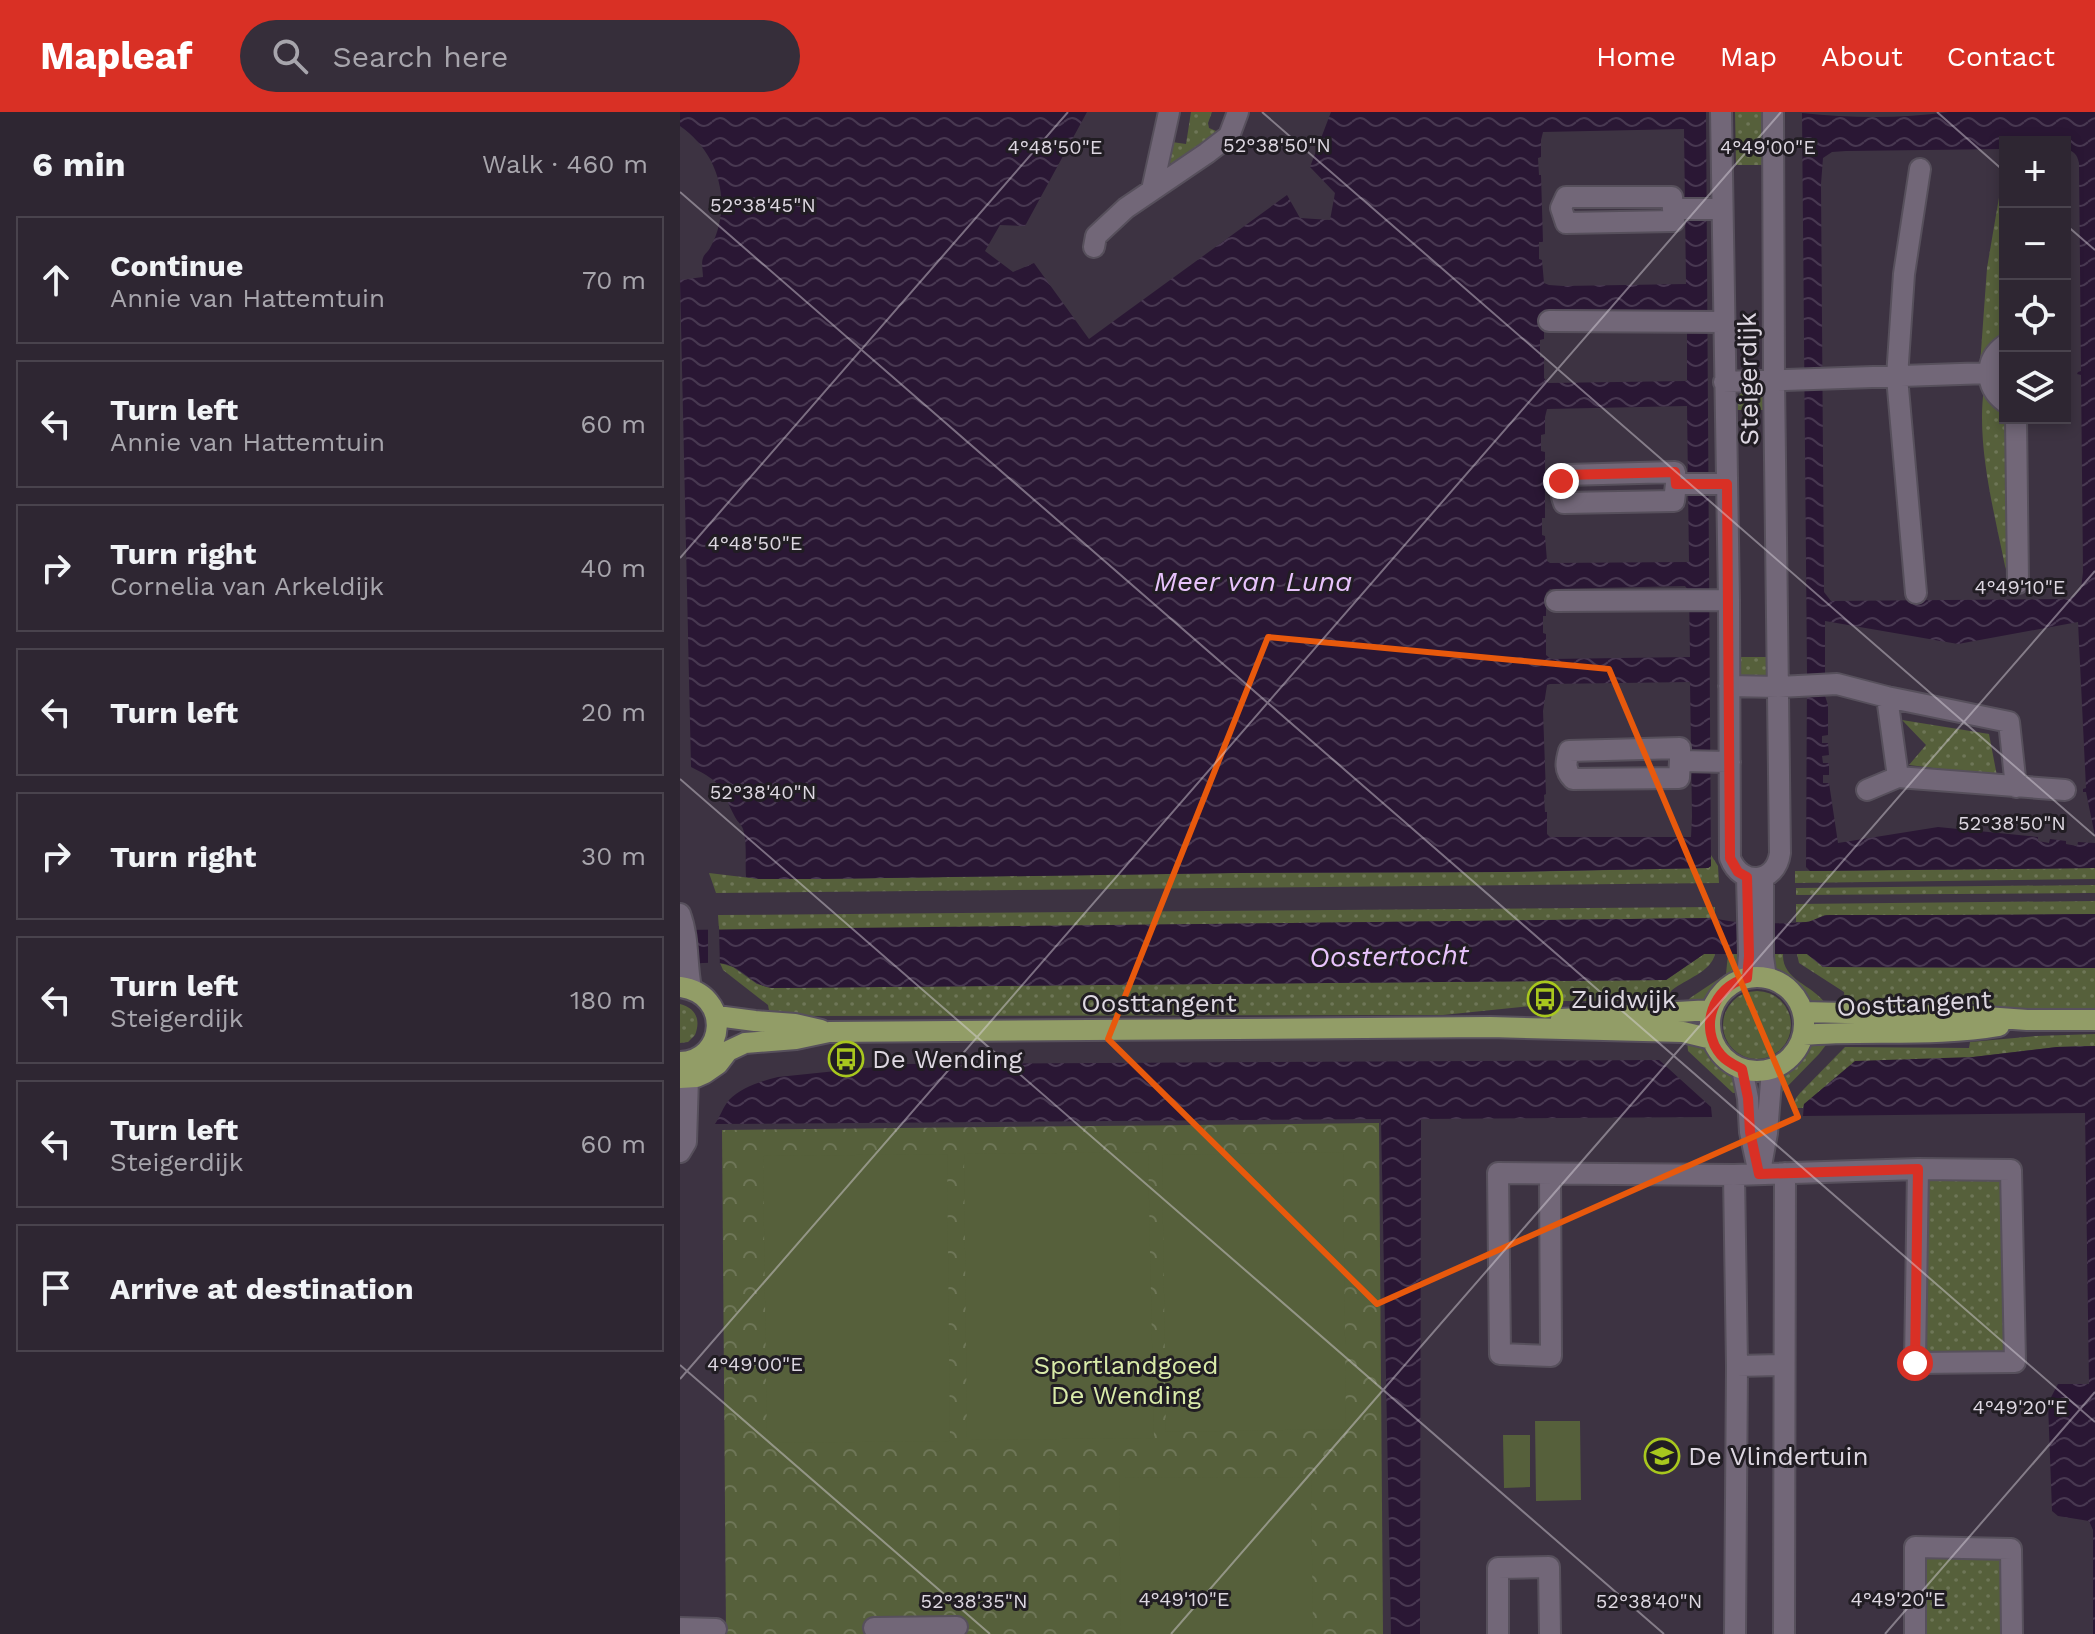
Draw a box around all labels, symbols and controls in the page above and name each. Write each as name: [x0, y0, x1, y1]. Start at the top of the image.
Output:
search box: [240, 20, 800, 92]
text: Mapleaf: [40, 34, 192, 78]
icon: search: [268, 34, 312, 78]
text: Search here: [332, 39, 508, 74]
text: Home: [1596, 40, 1676, 73]
text: Map: [1720, 40, 1777, 73]
text: About: [1821, 40, 1903, 73]
text: Contact: [1947, 40, 2055, 73]
text: 52°38'50"N: [1223, 133, 1331, 157]
text: 4°48'50"E: [1007, 135, 1103, 159]
text: 4°49'00"E: [1720, 135, 1816, 159]
map controls: [1999, 136, 2071, 424]
button: +: [1999, 136, 2071, 208]
text: 6 min: [32, 144, 126, 184]
text: Walk · 460 m: [482, 149, 648, 179]
text: 52°38'45"N: [710, 193, 816, 217]
button: −: [1999, 208, 2071, 280]
text: Continue: [110, 248, 243, 283]
icon: ahead: [34, 258, 78, 302]
text: 70 m: [582, 265, 646, 295]
button: locate: [1999, 280, 2071, 352]
text: Annie van Hattemtuin: [110, 283, 385, 313]
street label: Steigerdijk: [1732, 312, 1764, 446]
button: layers: [1999, 352, 2071, 424]
text: Turn left: [110, 392, 238, 427]
icon: left: [34, 402, 78, 446]
text: 60 m: [580, 409, 646, 439]
text: Annie van Hattemtuin: [110, 427, 385, 457]
route end: [1543, 463, 1579, 499]
text: 4°48'50"E: [707, 531, 803, 555]
text: Turn right: [110, 536, 256, 571]
icon: right: [34, 546, 78, 590]
text: 40 m: [580, 553, 646, 583]
water label: Meer van Luna: [1154, 565, 1352, 598]
text: Cornelia van Arkeldijk: [110, 571, 384, 601]
text: 4°49'10"E: [1974, 575, 2066, 599]
icon: left: [34, 690, 78, 734]
text: Turn left: [110, 695, 238, 730]
text: 20 m: [581, 697, 646, 727]
text: 52°38'40"N: [710, 780, 816, 804]
text: 52°38'50"N: [1958, 811, 2066, 835]
icon: right: [34, 834, 78, 878]
text: Turn right: [110, 839, 256, 874]
text: 30 m: [581, 841, 646, 871]
water label: Oostertocht: [1309, 938, 1470, 974]
text: Turn left: [110, 968, 238, 1003]
icon: left: [34, 978, 78, 1022]
bus stop icon: Zuidwijk: [1526, 980, 1564, 1018]
place label: Zuidwijk: [1571, 984, 1677, 1014]
street label: Oosttangent: [1836, 984, 1992, 1022]
text: 180 m: [570, 985, 646, 1015]
street label: Oosttangent: [1081, 988, 1237, 1018]
text: Steigerdijk: [110, 1003, 243, 1033]
bus stop icon: De Wending: [827, 1040, 865, 1078]
place label: De Wending: [872, 1044, 1023, 1074]
text: Turn left: [110, 1112, 238, 1147]
icon: left: [34, 1122, 78, 1166]
text: 60 m: [580, 1129, 646, 1159]
text: Steigerdijk: [110, 1147, 243, 1177]
icon: arrive: [34, 1266, 78, 1310]
text: Arrive at destination: [110, 1271, 414, 1306]
route start: [1897, 1345, 1933, 1381]
park label: Sportlandgoed De Wending: [1034, 1350, 1218, 1410]
text: 4°49'00"E: [707, 1352, 803, 1376]
text: 4°49'20"E: [1972, 1395, 2068, 1419]
school or university icon: De Vlindertuin: [1643, 1437, 1681, 1475]
place label: De Vlindertuin: [1688, 1441, 1869, 1471]
text: 4°49'10"E: [1138, 1587, 1230, 1611]
text: 4°49'20"E: [1850, 1587, 1946, 1611]
text: 52°38'35"N: [920, 1589, 1028, 1613]
text: 52°38'40"N: [1596, 1589, 1702, 1613]

